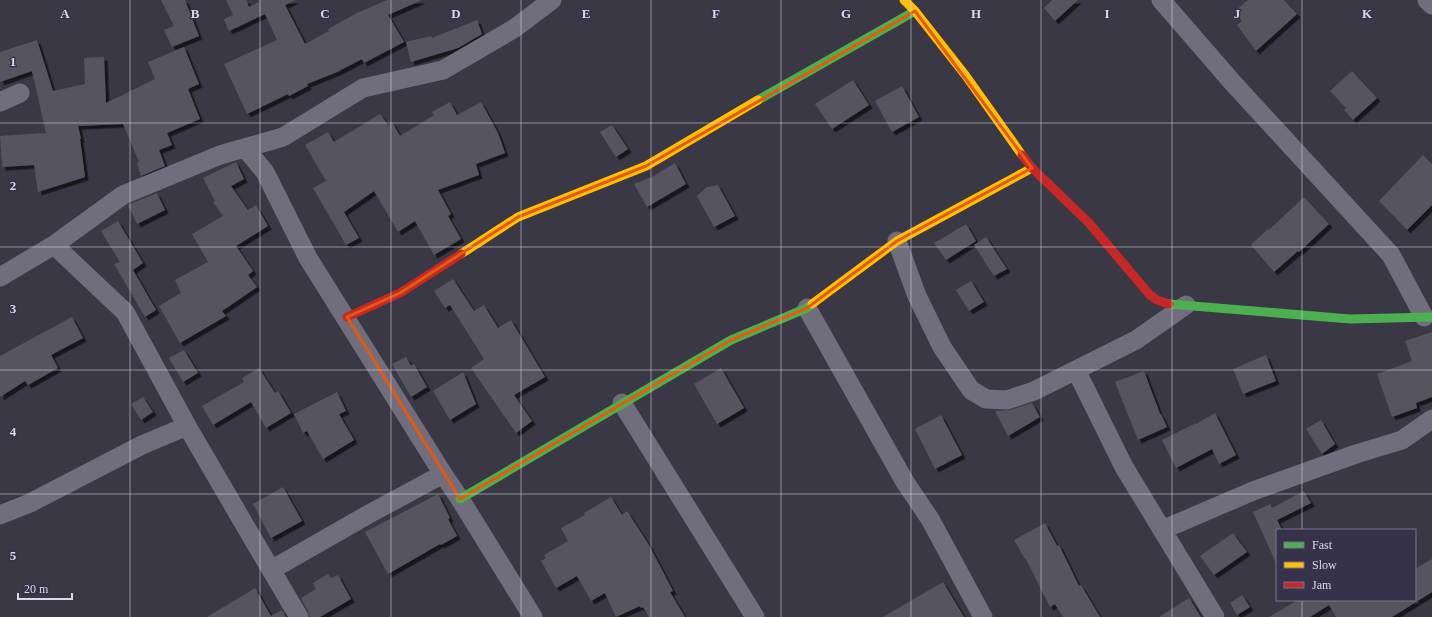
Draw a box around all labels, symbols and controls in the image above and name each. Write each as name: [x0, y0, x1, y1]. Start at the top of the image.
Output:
text: A: [60, 6, 70, 21]
text: B: [191, 6, 200, 21]
text: C: [320, 6, 330, 21]
text: D: [451, 6, 461, 21]
text: E: [582, 6, 590, 21]
text: F: [712, 6, 720, 21]
text: G: [841, 6, 851, 21]
text: H: [971, 6, 981, 21]
text: I: [1104, 6, 1110, 21]
text: J: [1234, 6, 1241, 21]
text: K: [1362, 6, 1373, 21]
text: 1: [10, 54, 16, 69]
text: 2: [10, 178, 16, 193]
text: 3: [10, 301, 17, 316]
text: 4: [10, 424, 17, 439]
legend: [1276, 529, 1416, 601]
text: Fast: [1312, 538, 1333, 552]
text: 5: [10, 548, 17, 563]
text: Slow: [1312, 558, 1337, 572]
scale bar: [18, 575, 72, 601]
text: Jam: [1312, 578, 1332, 592]
text: 20 m: [24, 582, 49, 596]

